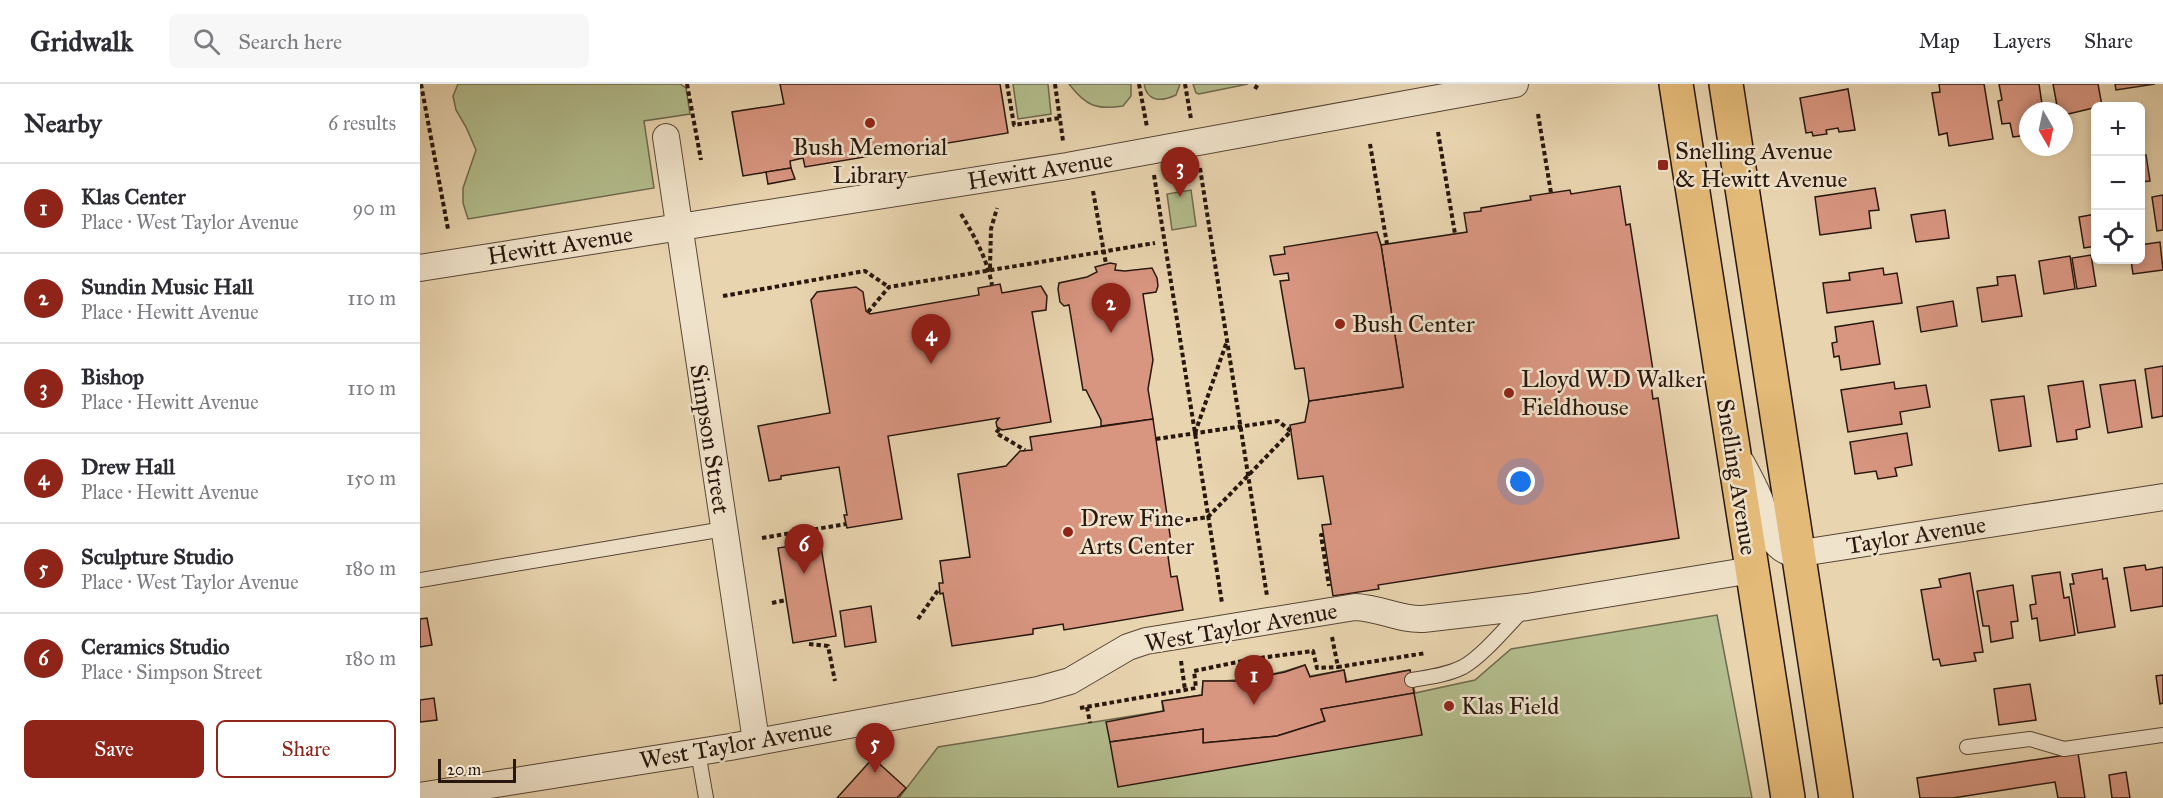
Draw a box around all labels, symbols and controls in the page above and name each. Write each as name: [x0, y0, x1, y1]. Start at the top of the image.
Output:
search box: [169, 14, 589, 68]
text: Gridwalk: [30, 24, 133, 59]
icon: search: [190, 25, 223, 58]
text: Search here: [238, 28, 342, 55]
text: Map: [1919, 28, 1960, 54]
text: Layers: [1993, 28, 2051, 54]
text: Share: [2084, 28, 2133, 54]
north arrow: [2019, 102, 2073, 156]
map controls: [2091, 102, 2145, 264]
button: +: [2091, 102, 2145, 156]
text: Nearby: [24, 107, 102, 139]
text: 6 results: [328, 111, 396, 135]
marker: Bush Memorial Library: [863, 116, 877, 130]
place label: Bush Memorial Library: [793, 132, 948, 190]
place label: Snelling Avenue & Hewitt Avenue: [1675, 136, 1847, 194]
street label: Hewitt Avenue: [965, 144, 1115, 196]
pin: 3: [1160, 147, 1200, 197]
button: −: [2091, 156, 2145, 210]
marker: Snelling Avenue & Hewitt Avenue: [1656, 158, 1670, 172]
text: Klas Center: [81, 183, 186, 210]
text: 1: [40, 196, 47, 220]
text: 90 m: [353, 196, 396, 220]
text: Place · West Taylor Avenue: [81, 210, 299, 234]
button: locate: [2091, 210, 2145, 264]
street label: Hewitt Avenue: [485, 219, 635, 271]
text: Sundin Music Hall: [81, 273, 253, 300]
pin: 2: [1092, 284, 1130, 333]
text: 2: [39, 286, 48, 310]
text: 110 m: [348, 286, 396, 310]
text: Place · Hewitt Avenue: [81, 300, 258, 324]
place label: Bush Center: [1352, 309, 1475, 339]
pin: 4: [912, 314, 950, 364]
marker: Bush Center: [1333, 317, 1347, 331]
street label: Simpson Street: [683, 362, 737, 517]
text: Bishop: [81, 363, 144, 390]
place label: Lloyd W.D Walker Fieldhouse: [1521, 364, 1704, 422]
text: 3: [40, 376, 48, 400]
text: 110 m: [348, 376, 396, 400]
marker: Lloyd W.D Walker Fieldhouse: [1502, 386, 1516, 400]
text: Place · Hewitt Avenue: [81, 390, 258, 414]
street label: Snelling Avenue: [1710, 397, 1764, 557]
text: Drew Hall: [81, 453, 175, 480]
text: 4: [38, 466, 49, 490]
text: 150 m: [346, 466, 396, 490]
your location: [1506, 467, 1535, 496]
text: Place · Hewitt Avenue: [81, 480, 258, 504]
place label: Drew Fine Arts Center: [1079, 503, 1194, 561]
street label: Taylor Avenue: [1844, 509, 1988, 561]
pin: 6: [784, 524, 824, 574]
marker: Drew Fine Arts Center: [1061, 525, 1075, 539]
text: Sculpture Studio: [81, 543, 234, 570]
text: 5: [39, 556, 48, 580]
text: 180 m: [345, 556, 396, 580]
text: Place · West Taylor Avenue: [81, 570, 299, 594]
street label: West Taylor Avenue: [1142, 595, 1340, 659]
text: Ceramics Studio: [81, 633, 230, 660]
text: 6: [38, 646, 49, 670]
text: 180 m: [345, 646, 396, 670]
pin: 1: [1234, 656, 1274, 705]
text: Place · Simpson Street: [81, 660, 262, 684]
place label: Klas Field: [1461, 691, 1559, 721]
marker: Klas Field: [1442, 699, 1456, 713]
street label: West Taylor Avenue: [637, 712, 835, 776]
button: Save: [24, 720, 204, 778]
button: Share: [216, 720, 396, 778]
pin: 5: [856, 724, 894, 773]
scale bar: [438, 756, 516, 784]
text: 20 m: [447, 760, 481, 779]

